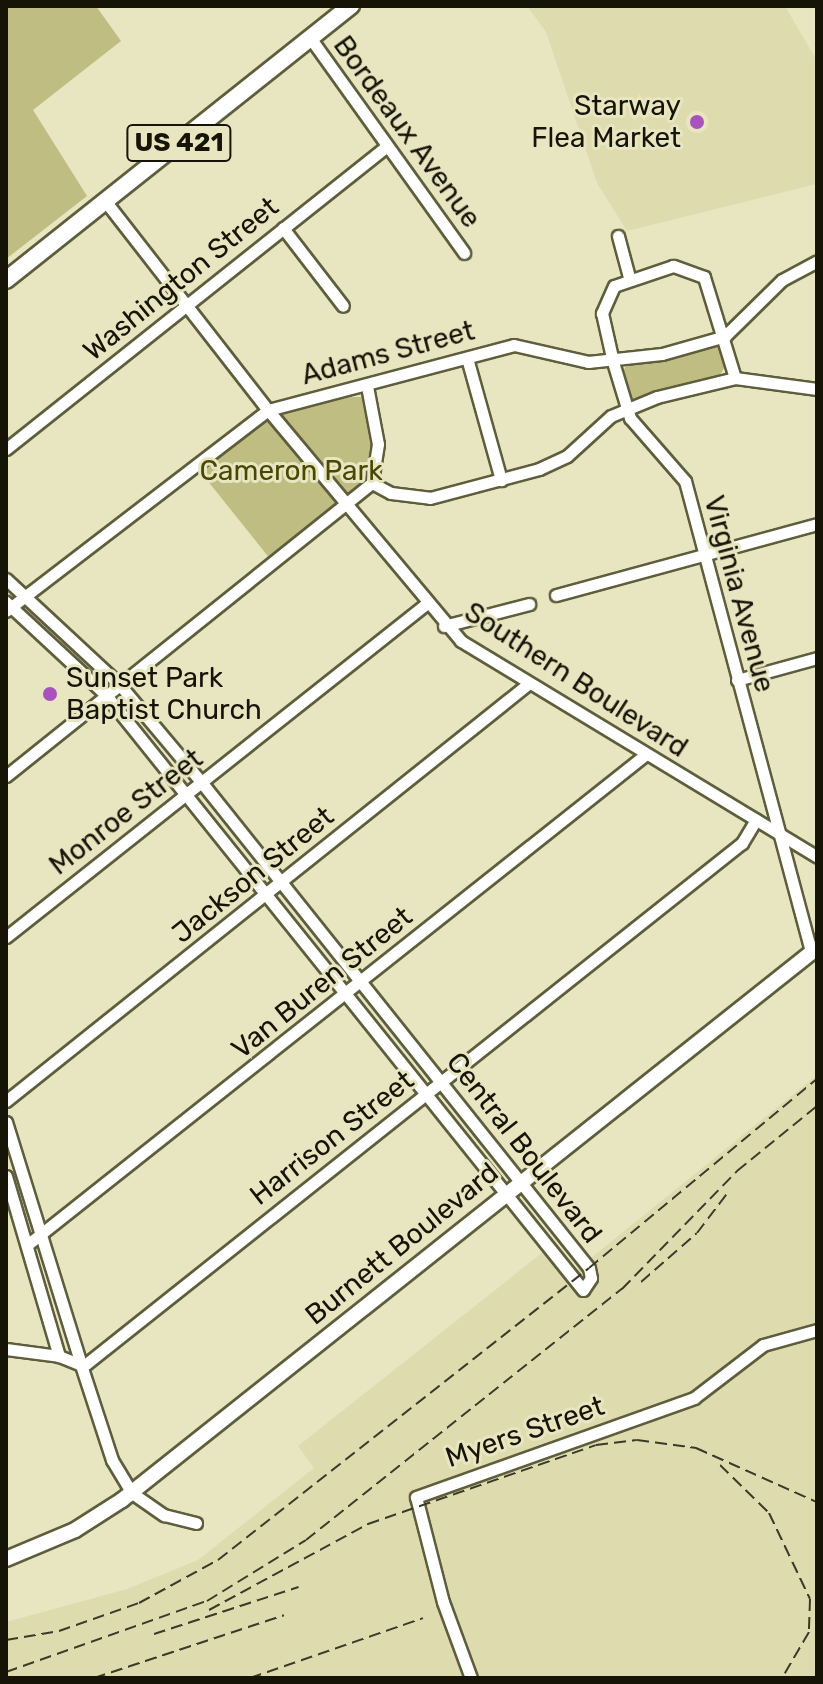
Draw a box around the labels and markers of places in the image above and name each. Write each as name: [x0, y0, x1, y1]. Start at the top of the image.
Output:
place label: Starway Flea Market: [531, 89, 681, 155]
marker: Starway Flea Market: [688, 113, 706, 131]
place label: Sunset Park Baptist Church: [66, 661, 262, 727]
marker: Sunset Park Baptist Church: [41, 685, 59, 703]

